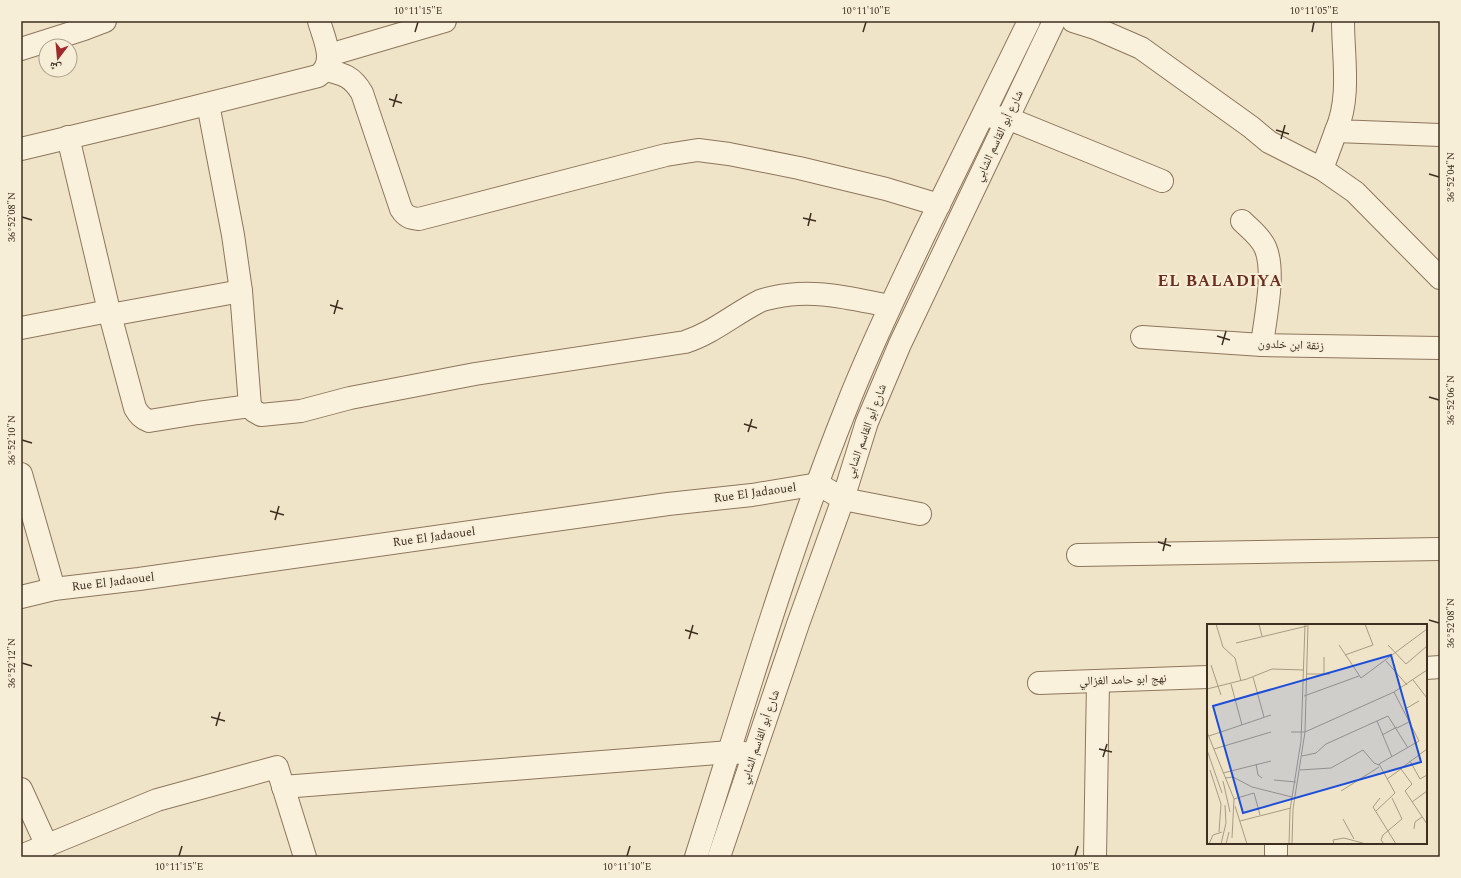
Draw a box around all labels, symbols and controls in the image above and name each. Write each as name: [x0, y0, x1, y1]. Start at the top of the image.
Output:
text: 10°11'15"E: [394, 3, 442, 19]
text: 10°11'10"E: [842, 3, 890, 19]
text: 10°11'05"E: [1290, 3, 1338, 19]
north arrow: [38, 38, 78, 78]
text: ش: [47, 57, 63, 77]
street label: شارع أبو القاسم الشابي: [970, 87, 1029, 185]
text: 36°52'04"N: [1443, 152, 1459, 202]
text: 36°52'08"N: [4, 192, 20, 242]
district label: EL BALADIYA: [1157, 269, 1283, 293]
street label: زنقة ابن خلدون: [1258, 334, 1325, 356]
text: 36°52'06"N: [1443, 375, 1459, 425]
street label: شارع أبو القاسم الشابي: [840, 381, 892, 481]
text: 36°52'10"N: [4, 415, 20, 465]
street label: Rue El Jadaouel: [713, 478, 797, 508]
street label: Rue El Jadaouel: [392, 522, 476, 552]
street label: Rue El Jadaouel: [71, 568, 155, 596]
text: 36°52'08"N: [1443, 598, 1459, 648]
inset map: [1207, 624, 1427, 844]
text: 36°52'12"N: [4, 638, 20, 688]
street label: نهج ابو حامد الغزالي: [1079, 669, 1167, 691]
street label: شارع أبو القاسم الشابي: [735, 687, 785, 787]
text: 10°11'15"E: [155, 859, 203, 875]
text: 10°11'10"E: [603, 859, 651, 875]
text: 10°11'05"E: [1051, 859, 1099, 875]

